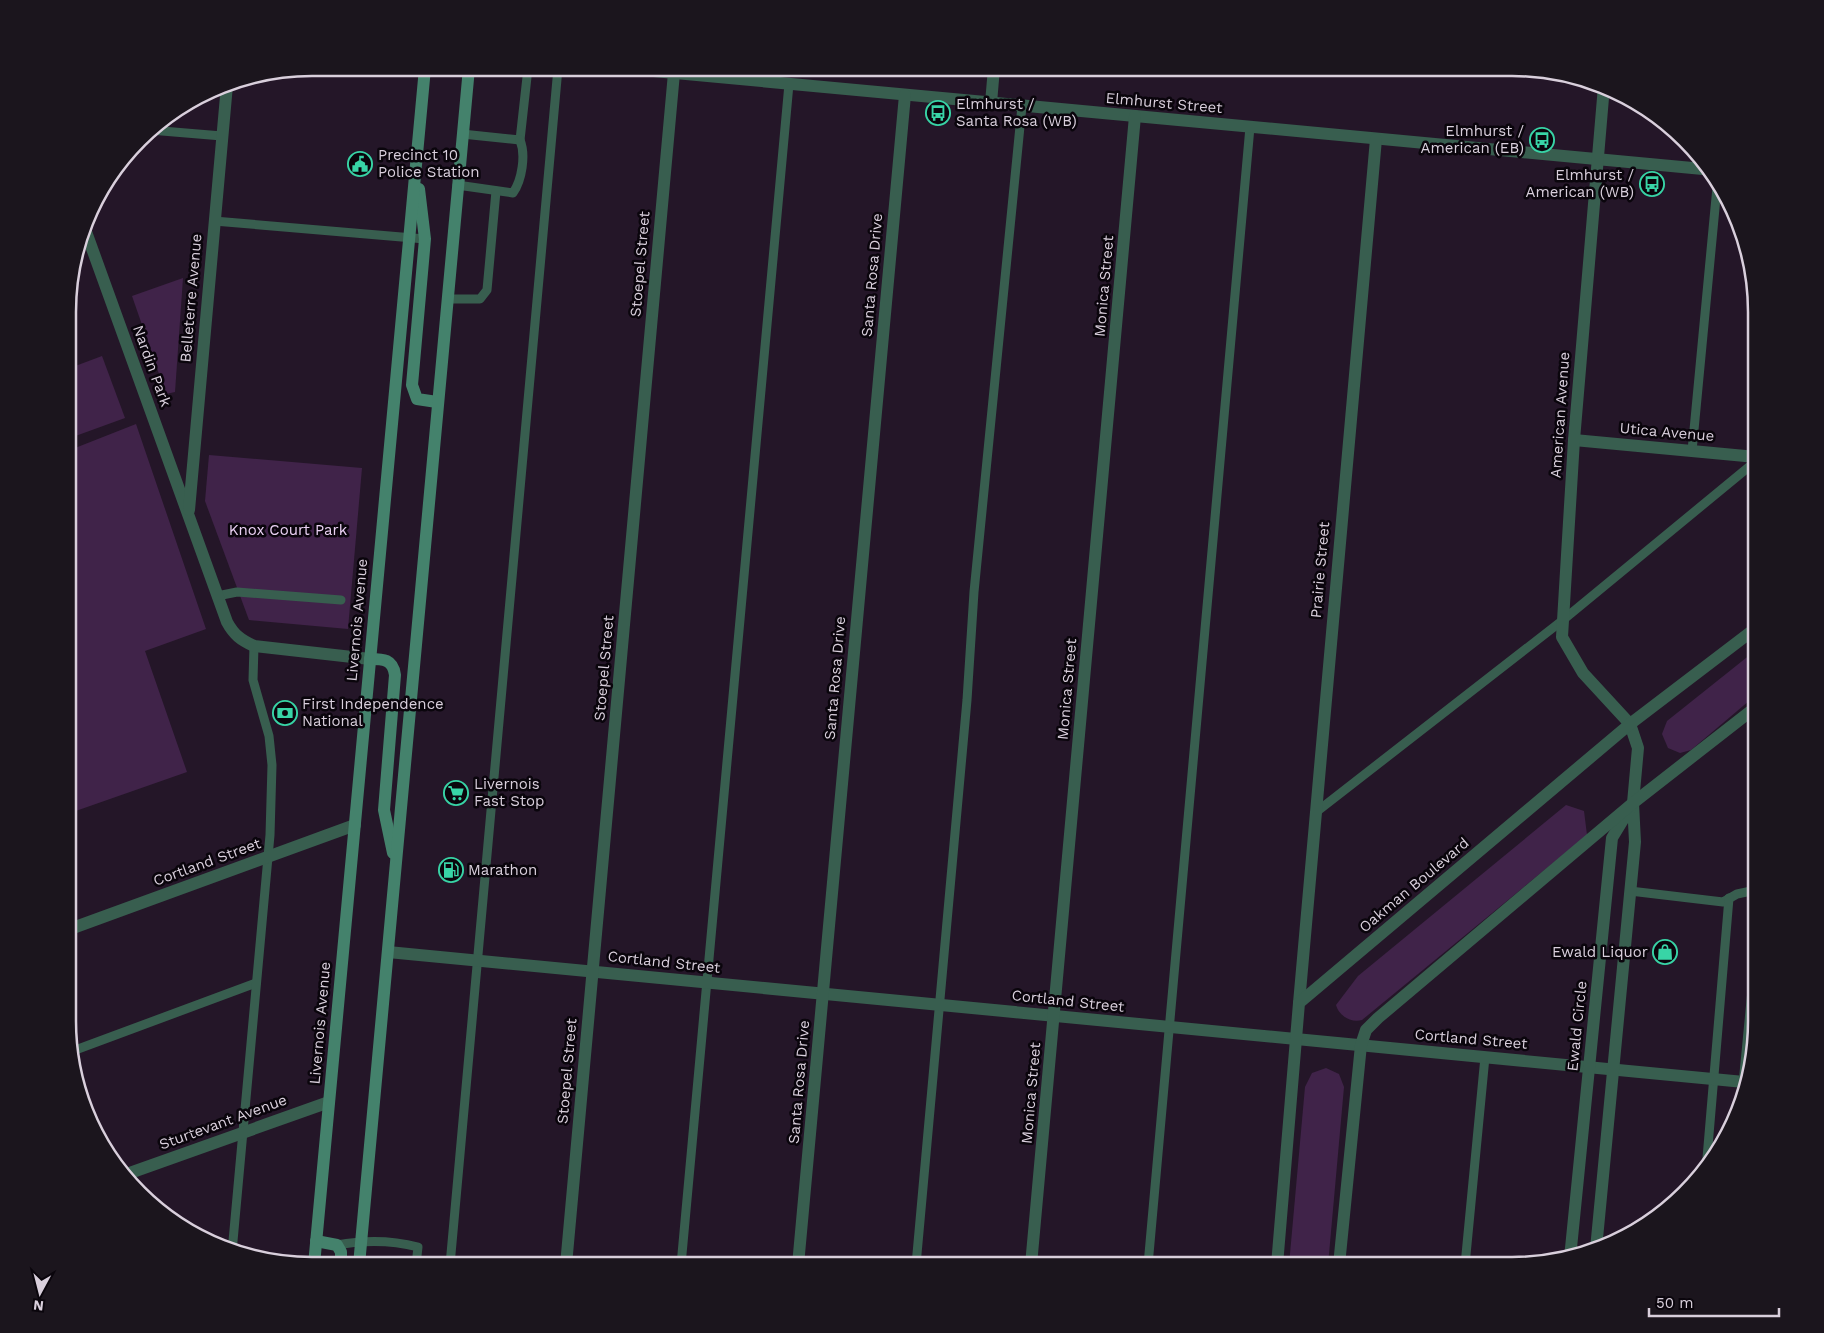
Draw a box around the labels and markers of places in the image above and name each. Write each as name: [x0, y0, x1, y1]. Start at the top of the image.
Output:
place label: Elmhurst / Santa Rosa (WB): [956, 95, 1077, 130]
bus stop icon: Elmhurst / Santa Rosa (WB): [925, 100, 951, 126]
place label: Elmhurst / American (EB): [1421, 122, 1524, 157]
bus stop icon: Elmhurst / American (EB): [1529, 127, 1555, 153]
place label: Precinct 10 Police Station: [378, 146, 479, 181]
public building icon: Precinct 10 Police Station: [347, 151, 373, 177]
place label: Elmhurst / American (WB): [1526, 166, 1634, 201]
bus stop icon: Elmhurst / American (WB): [1639, 171, 1665, 197]
place label: First Independence National: [302, 695, 444, 730]
bank icon: First Independence National: [272, 700, 298, 726]
place label: Livernois Fast Stop: [474, 775, 545, 810]
supermarket icon: Livernois Fast Stop: [443, 780, 469, 806]
fuel station icon: Marathon: [438, 857, 464, 883]
place label: Marathon: [468, 861, 537, 879]
shop icon: Ewald Liquor: [1652, 939, 1678, 965]
place label: Ewald Liquor: [1552, 943, 1648, 961]

